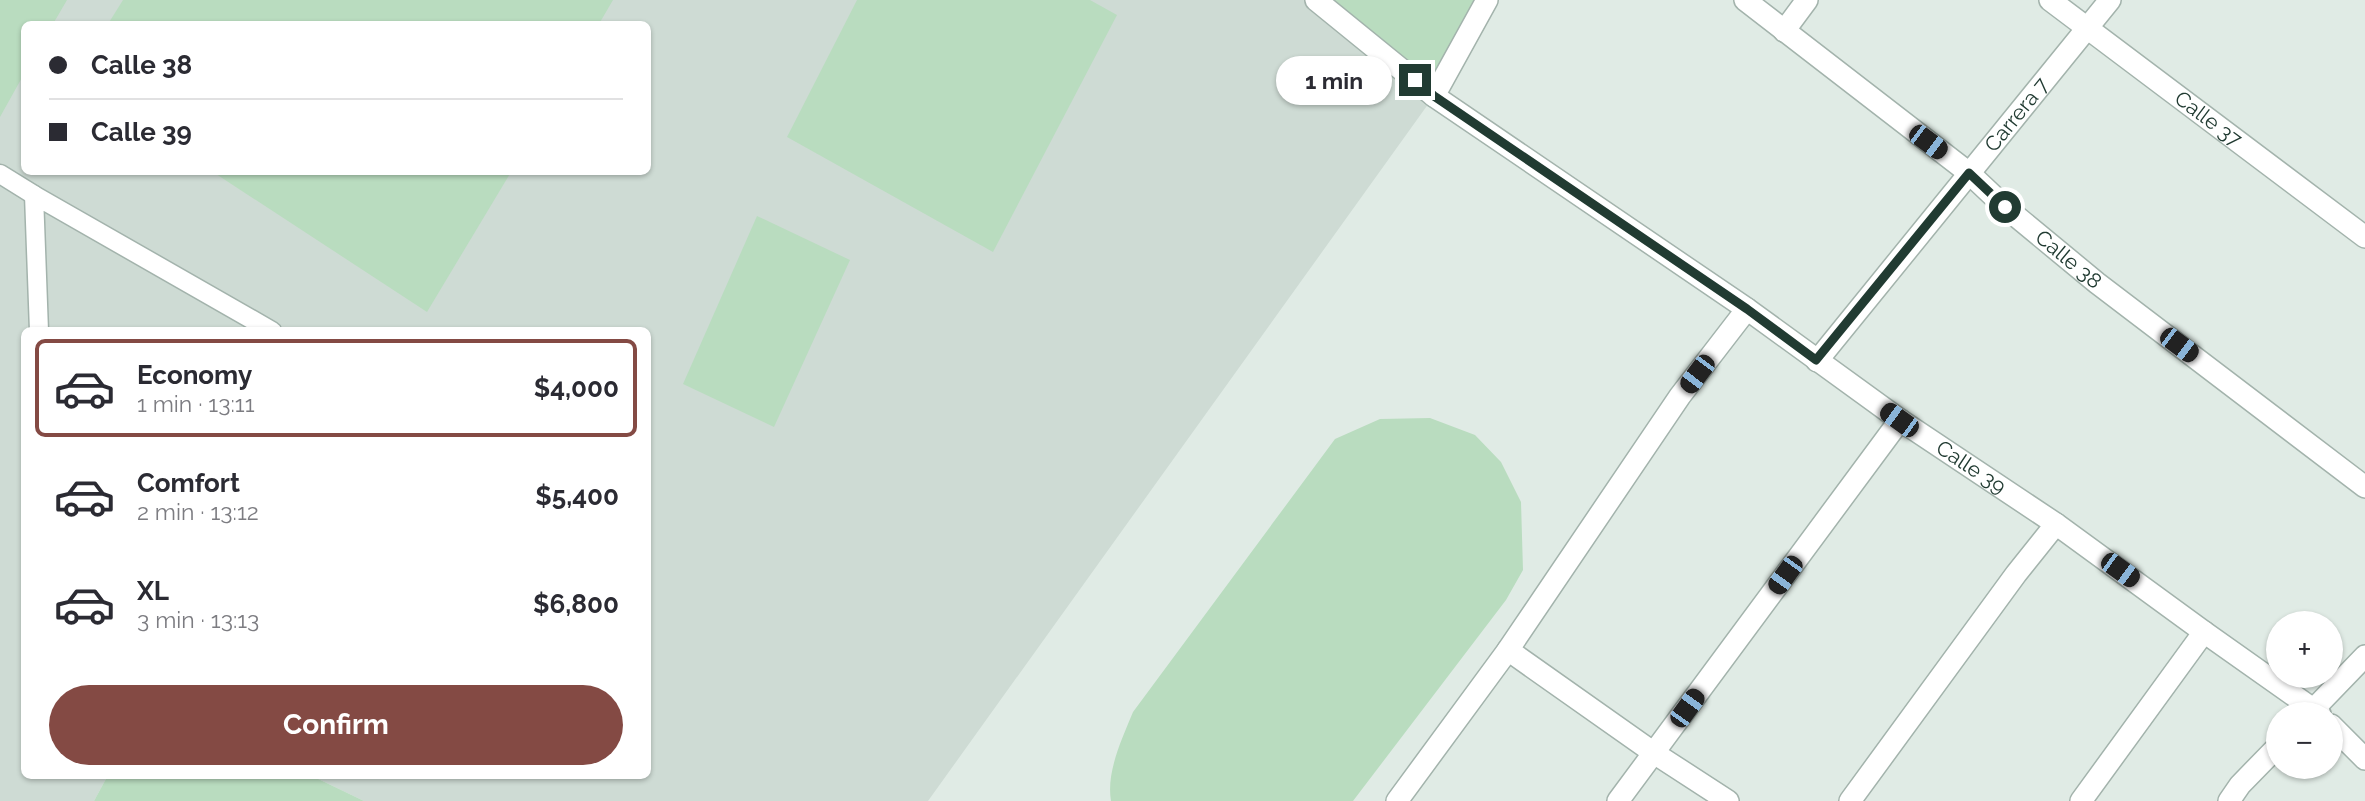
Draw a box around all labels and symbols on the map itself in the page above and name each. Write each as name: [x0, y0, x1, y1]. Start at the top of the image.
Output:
callout: 1 min: [1275, 56, 1390, 104]
route end: [1399, 64, 1431, 96]
street label: Carrera 7: [1979, 72, 2054, 157]
street label: Calle 37: [2170, 85, 2248, 152]
car: [1905, 121, 1952, 163]
route start: [1989, 191, 2021, 223]
street label: Calle 38: [2031, 224, 2107, 294]
car: [2156, 324, 2203, 366]
car: [1676, 351, 1719, 397]
car: [1876, 399, 1923, 441]
street label: Calle 39: [1932, 435, 2011, 499]
car: [2097, 549, 2144, 591]
car: [1765, 552, 1806, 598]
car: [1667, 685, 1708, 731]

